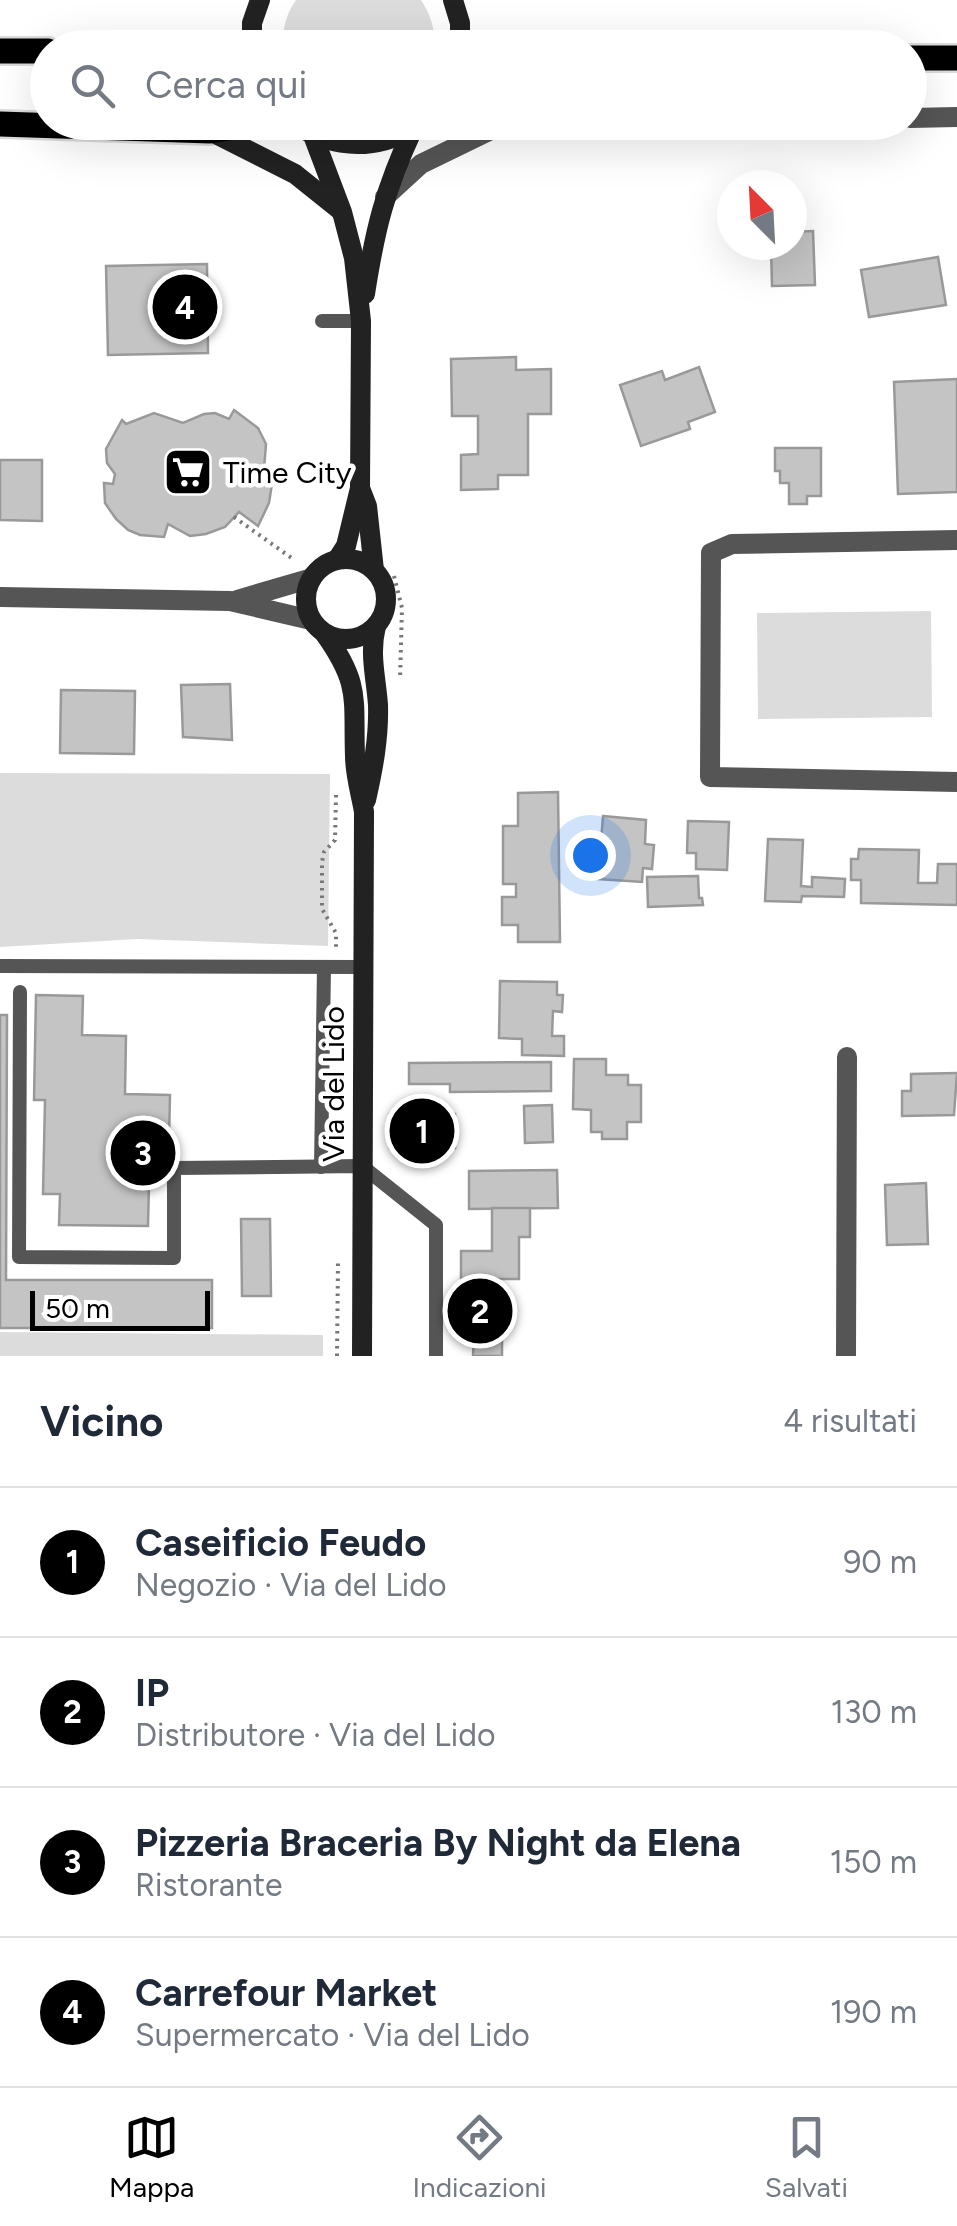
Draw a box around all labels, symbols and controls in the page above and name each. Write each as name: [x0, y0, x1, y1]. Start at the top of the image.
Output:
search box: [30, 30, 927, 140]
icon: search: [65, 58, 120, 113]
text: Cerca qui: [145, 62, 307, 108]
north arrow: [717, 170, 807, 260]
pin: 4: [152, 270, 218, 344]
supermarket icon: Time City: [162, 446, 214, 498]
place label: Time City: [223, 454, 352, 491]
your location: [565, 830, 616, 881]
street label: Via del Lido: [315, 1006, 352, 1162]
pin: 1: [390, 1094, 454, 1168]
pin: 3: [110, 1116, 176, 1190]
pin: 2: [448, 1274, 512, 1348]
scale bar: [30, 1286, 210, 1330]
text: 50 m: [45, 1291, 110, 1325]
text: Vicino: [40, 1396, 164, 1447]
text: 4 risultati: [783, 1402, 917, 1440]
text: Caseificio Feudo: [135, 1520, 426, 1566]
text: 1: [66, 1543, 79, 1581]
text: 90 m: [843, 1543, 917, 1581]
text: Negozio · Via del Lido: [135, 1566, 447, 1604]
text: IP: [135, 1670, 169, 1716]
text: 2: [63, 1693, 82, 1731]
text: 130 m: [831, 1693, 917, 1731]
text: Distributore · Via del Lido: [135, 1716, 495, 1754]
text: Pizzeria Braceria By Night da Elena: [135, 1820, 741, 1866]
text: 3: [64, 1843, 81, 1881]
text: 150 m: [830, 1843, 917, 1881]
text: Ristorante: [135, 1866, 282, 1904]
text: Carrefour Market: [135, 1970, 437, 2016]
text: 4: [62, 1993, 83, 2031]
text: 190 m: [830, 1993, 917, 2031]
text: Supermercato · Via del Lido: [135, 2016, 530, 2054]
tab: Mappa: [109, 2110, 194, 2204]
tab: Indicazioni: [412, 2110, 547, 2204]
tab: Salvati: [765, 2110, 848, 2204]

